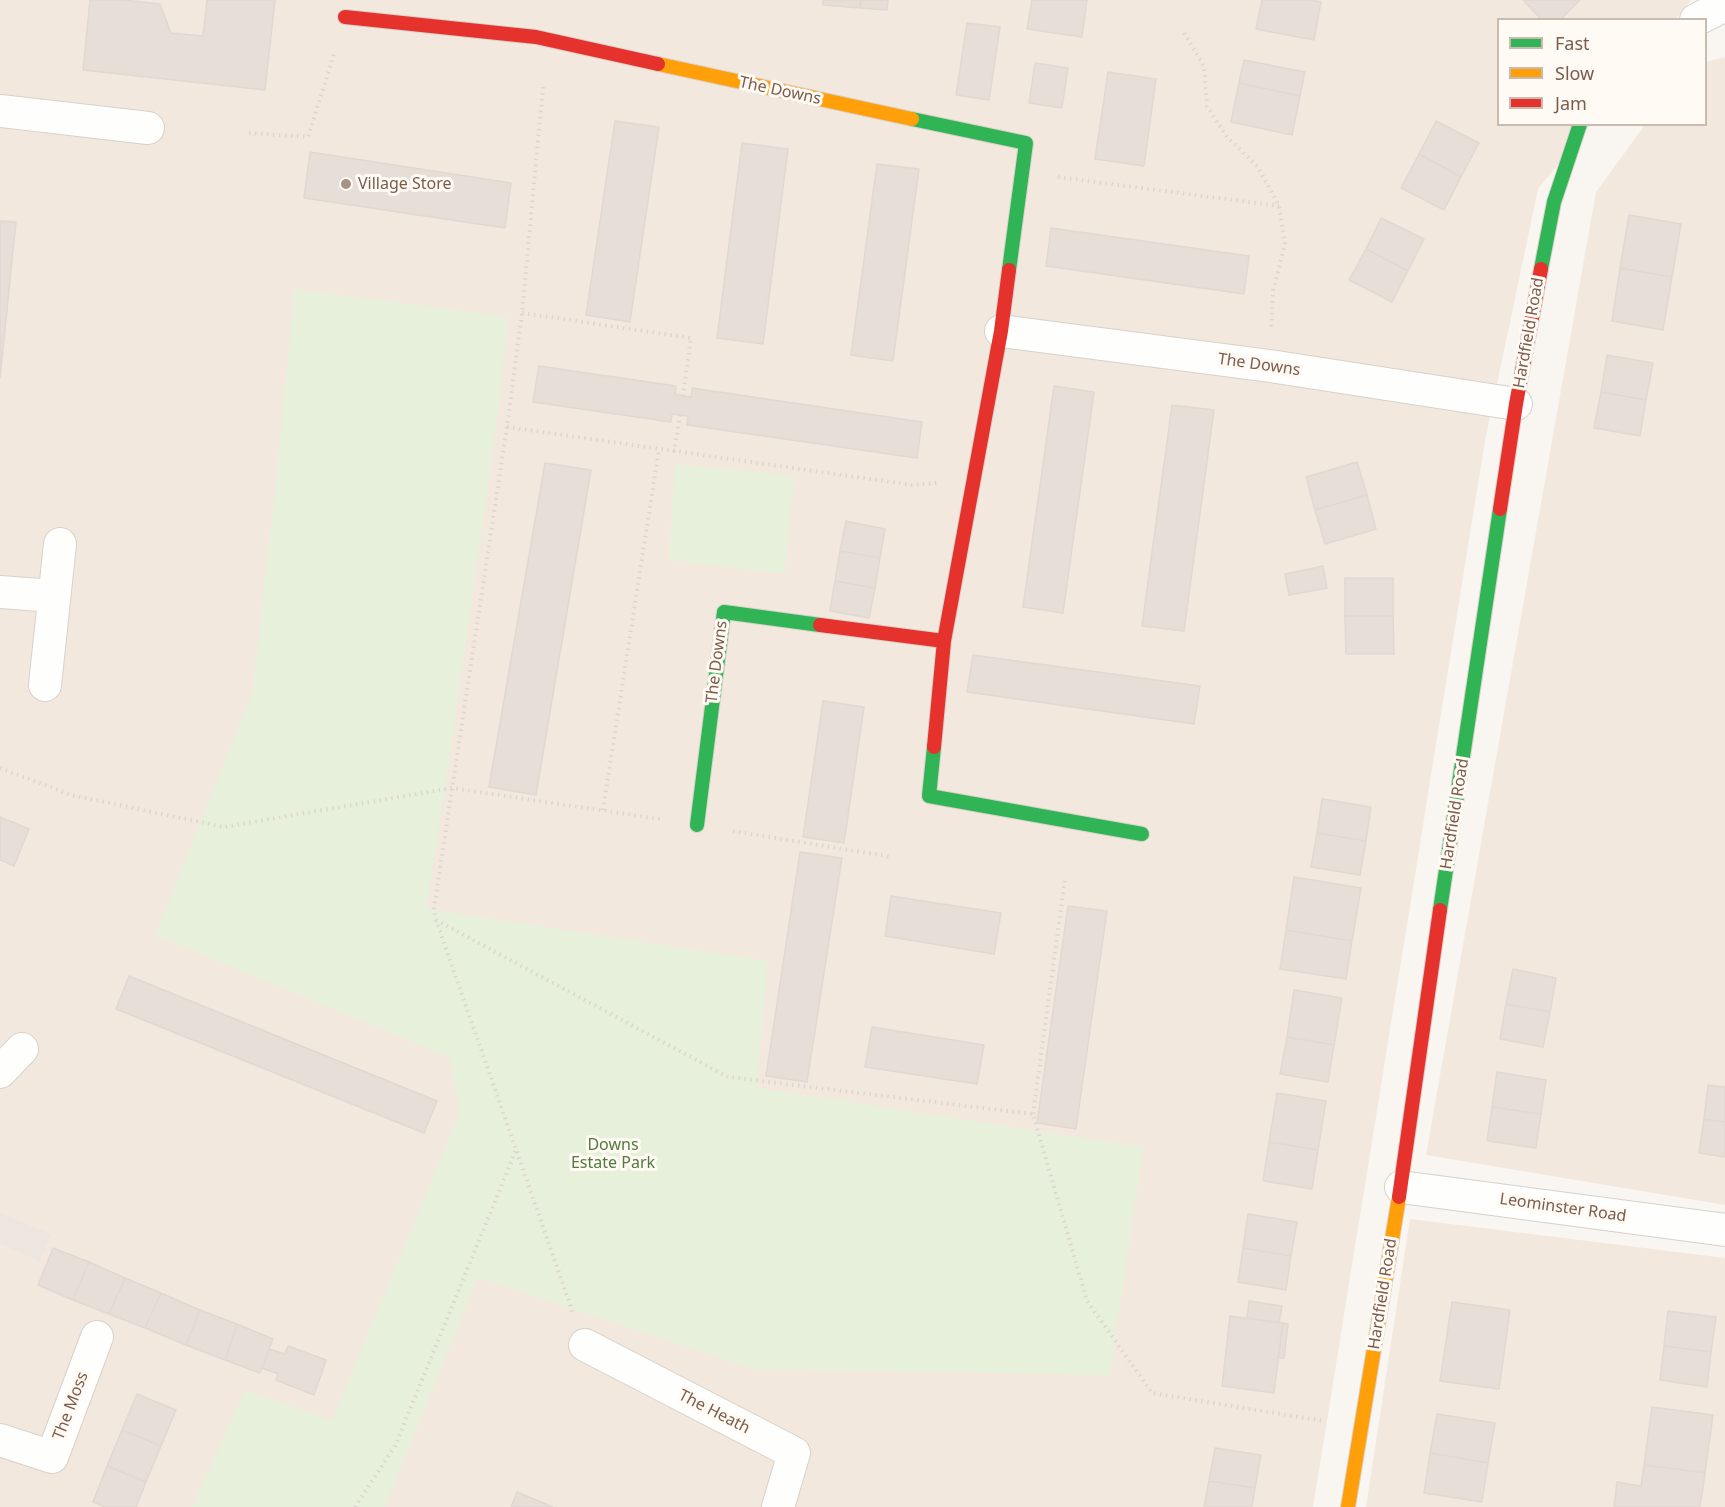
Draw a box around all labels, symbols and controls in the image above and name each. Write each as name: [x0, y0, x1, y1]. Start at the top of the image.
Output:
legend: [1497, 18, 1707, 126]
text: Fast: [1555, 31, 1590, 55]
text: Slow: [1555, 61, 1594, 85]
street label: The Downs: [737, 73, 823, 109]
text: Jam: [1555, 91, 1587, 115]
place label: Village Store: [358, 174, 452, 194]
marker: Village Store: [339, 177, 353, 191]
street label: Hardfield Road: [1510, 276, 1548, 390]
street label: The Downs: [1217, 350, 1301, 380]
street label: The Downs: [702, 620, 732, 704]
street label: Hardfield Road: [1437, 757, 1473, 871]
park label: Downs Estate Park: [571, 1135, 655, 1173]
street label: Leominster Road: [1498, 1190, 1628, 1226]
street label: Hardfield Road: [1365, 1237, 1401, 1351]
street label: The Moss: [49, 1369, 93, 1443]
street label: The Heath: [675, 1386, 753, 1438]

